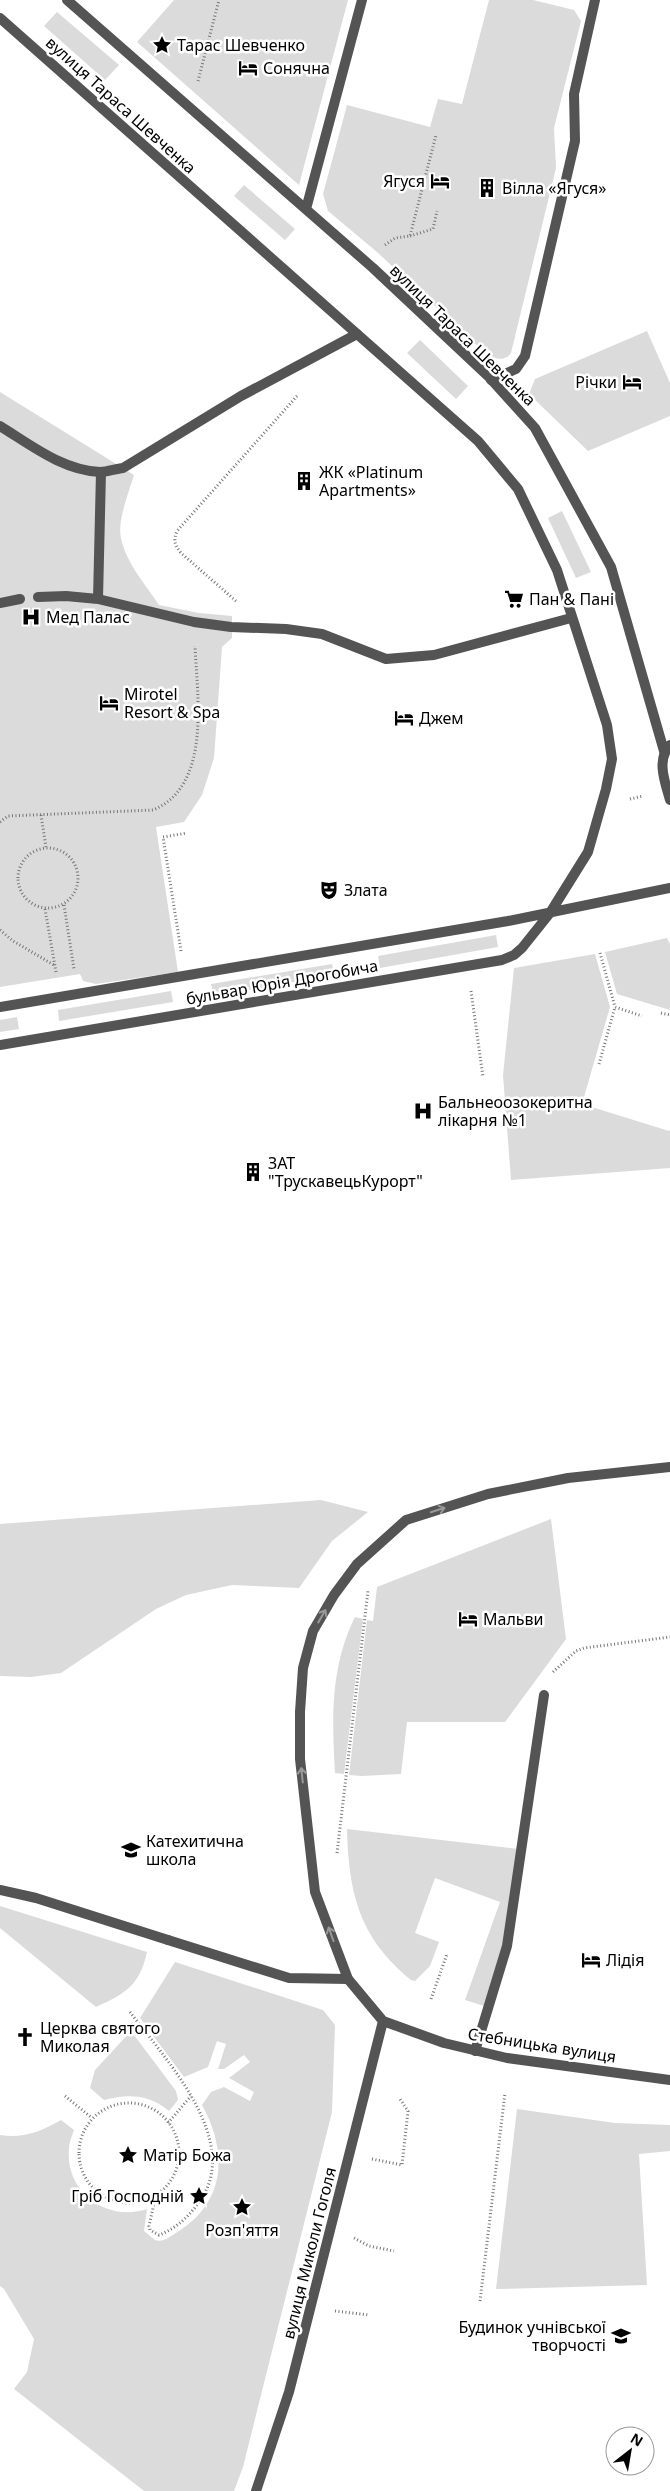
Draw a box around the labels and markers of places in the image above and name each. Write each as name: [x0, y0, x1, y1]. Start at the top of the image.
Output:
place icon: Тарас Шевченко: [151, 34, 173, 56]
place label: Тарас Шевченко: [177, 34, 305, 56]
hotel icon: Сонячна: [237, 57, 259, 79]
place label: Сонячна: [263, 57, 330, 79]
place label: Ягуся: [383, 170, 425, 192]
hotel icon: Ягуся: [429, 170, 451, 192]
building icon: Вілла «Ягуся»: [476, 177, 498, 199]
place label: Вілла «Ягуся»: [502, 177, 607, 199]
place label: Річки: [575, 371, 617, 393]
hotel icon: Річки: [621, 371, 643, 393]
place label: ЖК «Platinum Apartments»: [319, 461, 423, 501]
building icon: ЖК «Platinum Apartments»: [293, 470, 315, 492]
supermarket icon: Пан & Пані: [503, 588, 525, 610]
place label: Пан & Пані: [529, 588, 614, 610]
hospital icon: Мед Палас: [20, 606, 42, 628]
place label: Мед Палас: [46, 606, 130, 628]
place label: Mirotel Resort & Spa: [124, 683, 220, 723]
hotel icon: Mirotel Resort & Spa: [98, 692, 120, 714]
hotel icon: Джем: [393, 707, 415, 729]
place label: Джем: [419, 707, 464, 729]
theatre icon: Злата: [318, 879, 340, 901]
place label: Злата: [344, 879, 388, 901]
place label: Бальнеоозокеритна лікарня №1: [438, 1091, 593, 1131]
hospital icon: Бальнеоозокеритна лікарня №1: [412, 1100, 434, 1122]
place label: ЗАТ "ТрускавецьКурорт": [268, 1152, 423, 1192]
building icon: ЗАТ "ТрускавецьКурорт": [242, 1161, 264, 1183]
hotel icon: Мальви: [457, 1608, 479, 1630]
place label: Мальви: [483, 1608, 543, 1630]
place label: Катехитична школа: [146, 1830, 244, 1870]
school or university icon: Катехитична школа: [120, 1839, 142, 1861]
hotel icon: Лідія: [580, 1949, 602, 1971]
place label: Лідія: [606, 1949, 644, 1971]
place label: Церква святого Миколая: [40, 2017, 160, 2057]
church icon: Церква святого Миколая: [14, 2026, 36, 2048]
place icon: Матір Божа: [117, 2144, 139, 2166]
place label: Матір Божа: [143, 2144, 231, 2166]
place label: Гріб Господній: [71, 2185, 184, 2207]
place icon: Гріб Господній: [188, 2185, 210, 2207]
place icon: Розп'яття: [231, 2196, 253, 2218]
place label: Розп'яття: [205, 2219, 279, 2241]
place label: Будинок учнівської творчості: [458, 2316, 606, 2356]
school or university icon: Будинок учнівської творчості: [610, 2325, 632, 2347]

